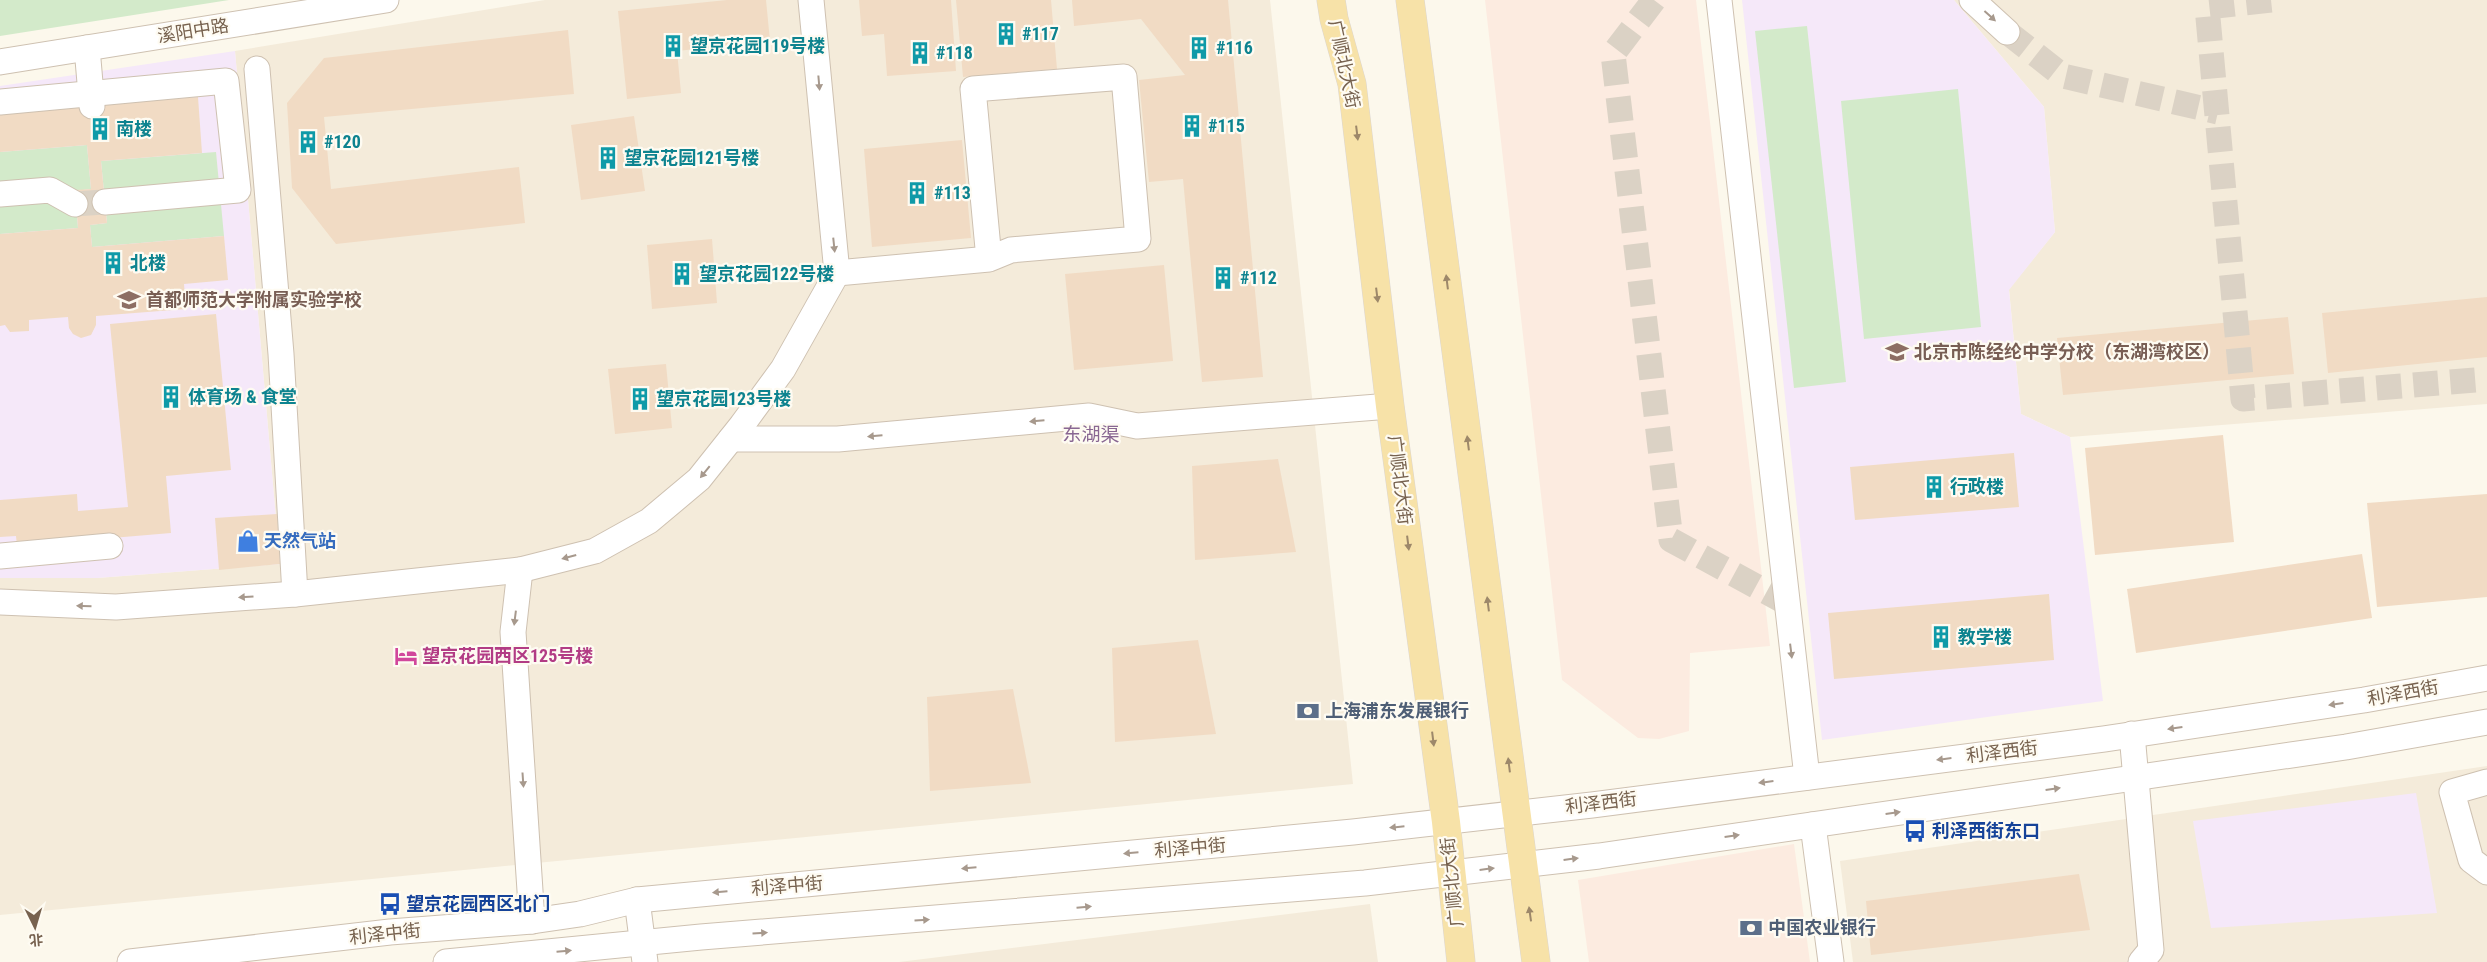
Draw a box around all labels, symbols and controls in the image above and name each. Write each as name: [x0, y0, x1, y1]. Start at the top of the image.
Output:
one-way arrow: [1983, 10, 1995, 22]
street label: 溪阳中路: [156, 15, 230, 47]
street label: 广顺北大街: [1325, 18, 1364, 110]
building icon: #117: [993, 21, 1019, 47]
place label: #117: [1022, 23, 1059, 44]
building icon: 望京花园119号楼: [660, 33, 686, 59]
place label: 望京花园119号楼: [690, 35, 825, 56]
building icon: #116: [1186, 35, 1212, 61]
place label: #116: [1216, 37, 1253, 58]
building icon: #118: [907, 40, 933, 66]
place label: #118: [936, 42, 973, 63]
one-way arrow: [815, 76, 823, 92]
building icon: #115: [1179, 113, 1205, 139]
place label: #115: [1208, 115, 1245, 136]
building icon: 南楼: [87, 116, 113, 142]
place label: 南楼: [116, 118, 152, 139]
one-way arrow: [1353, 126, 1361, 142]
building icon: #120: [295, 129, 321, 155]
place label: #120: [324, 131, 361, 152]
building icon: 望京花园121号楼: [595, 145, 621, 171]
place label: 望京花园121号楼: [624, 147, 759, 168]
building icon: #113: [904, 180, 930, 206]
place label: #113: [934, 182, 971, 203]
one-way arrow: [831, 237, 839, 253]
building icon: 北楼: [100, 250, 126, 276]
place label: 北楼: [130, 252, 166, 273]
building icon: 望京花园122号楼: [669, 261, 695, 287]
place label: 望京花园122号楼: [699, 263, 834, 284]
building icon: #112: [1210, 265, 1236, 291]
place label: #112: [1240, 267, 1277, 288]
one-way arrow: [1442, 273, 1450, 289]
school or university icon: 首都师范大学附属实验学校: [116, 287, 142, 313]
one-way arrow: [1373, 287, 1381, 303]
place label: 首都师范大学附属实验学校: [146, 289, 362, 310]
school or university icon: 北京市陈经纶中学分校（东湖湾校区）: [1884, 339, 1910, 365]
place label: 北京市陈经纶中学分校（东湖湾校区）: [1914, 341, 2220, 362]
building icon: 体育场 & 食堂: [158, 384, 184, 410]
place label: 体育场 & 食堂: [188, 386, 297, 407]
building icon: 望京花园123号楼: [627, 386, 653, 412]
place label: 望京花园123号楼: [656, 388, 791, 409]
one-way arrow: [1028, 417, 1044, 425]
district label: 东湖渠: [1062, 423, 1120, 446]
one-way arrow: [867, 432, 883, 440]
street label: 广顺北大街: [1385, 434, 1416, 526]
one-way arrow: [1463, 435, 1471, 451]
one-way arrow: [700, 465, 710, 479]
building icon: 行政楼: [1921, 474, 1947, 500]
place label: 行政楼: [1950, 476, 2004, 497]
shop icon: 天然气站: [235, 528, 261, 554]
place label: 天然气站: [264, 530, 336, 551]
one-way arrow: [1404, 535, 1412, 551]
one-way arrow: [562, 553, 577, 561]
one-way arrow: [238, 594, 254, 602]
one-way arrow: [1484, 596, 1492, 612]
one-way arrow: [76, 601, 92, 609]
one-way arrow: [510, 611, 518, 627]
building icon: 教学楼: [1928, 624, 1954, 650]
place label: 教学楼: [1958, 626, 2012, 647]
hotel icon: 望京花园西区125号楼: [393, 643, 419, 669]
one-way arrow: [1787, 643, 1795, 659]
place label: 望京花园西区125号楼: [422, 645, 593, 666]
street label: 利泽西街: [2366, 676, 2440, 709]
bank icon: 上海浦东发展银行: [1295, 698, 1321, 724]
place label: 上海浦东发展银行: [1325, 700, 1469, 721]
one-way arrow: [2327, 701, 2343, 709]
one-way arrow: [2166, 724, 2182, 732]
one-way arrow: [1429, 731, 1437, 747]
street label: 利泽西街: [1965, 737, 2039, 766]
one-way arrow: [1936, 755, 1952, 763]
one-way arrow: [1505, 757, 1513, 773]
one-way arrow: [519, 773, 527, 789]
one-way arrow: [1758, 778, 1774, 786]
one-way arrow: [2046, 785, 2062, 793]
street label: 利泽西街: [1564, 788, 1638, 817]
one-way arrow: [1885, 809, 1901, 817]
bus stop icon: 利泽西街东口: [1902, 818, 1928, 844]
place label: 利泽西街东口: [1932, 820, 2040, 841]
one-way arrow: [1389, 823, 1405, 831]
one-way arrow: [1724, 832, 1740, 840]
street label: 利泽中街: [1153, 834, 1227, 861]
street label: 广顺北大街: [1436, 836, 1467, 928]
one-way arrow: [1123, 849, 1139, 857]
one-way arrow: [1563, 855, 1579, 863]
one-way arrow: [961, 865, 977, 873]
one-way arrow: [1479, 865, 1495, 873]
street label: 利泽中街: [750, 872, 824, 899]
one-way arrow: [712, 888, 728, 896]
bus stop icon: 望京花园西区北门: [377, 891, 403, 917]
place label: 望京花园西区北门: [406, 893, 550, 914]
north arrow: [10, 902, 60, 952]
one-way arrow: [1077, 903, 1093, 911]
one-way arrow: [1526, 905, 1534, 921]
bank icon: 中国农业银行: [1738, 915, 1764, 941]
one-way arrow: [915, 916, 931, 924]
place label: 中国农业银行: [1768, 917, 1876, 938]
street label: 利泽中街: [348, 919, 422, 948]
one-way arrow: [753, 928, 769, 936]
text: 北: [28, 931, 44, 949]
one-way arrow: [556, 947, 572, 955]

